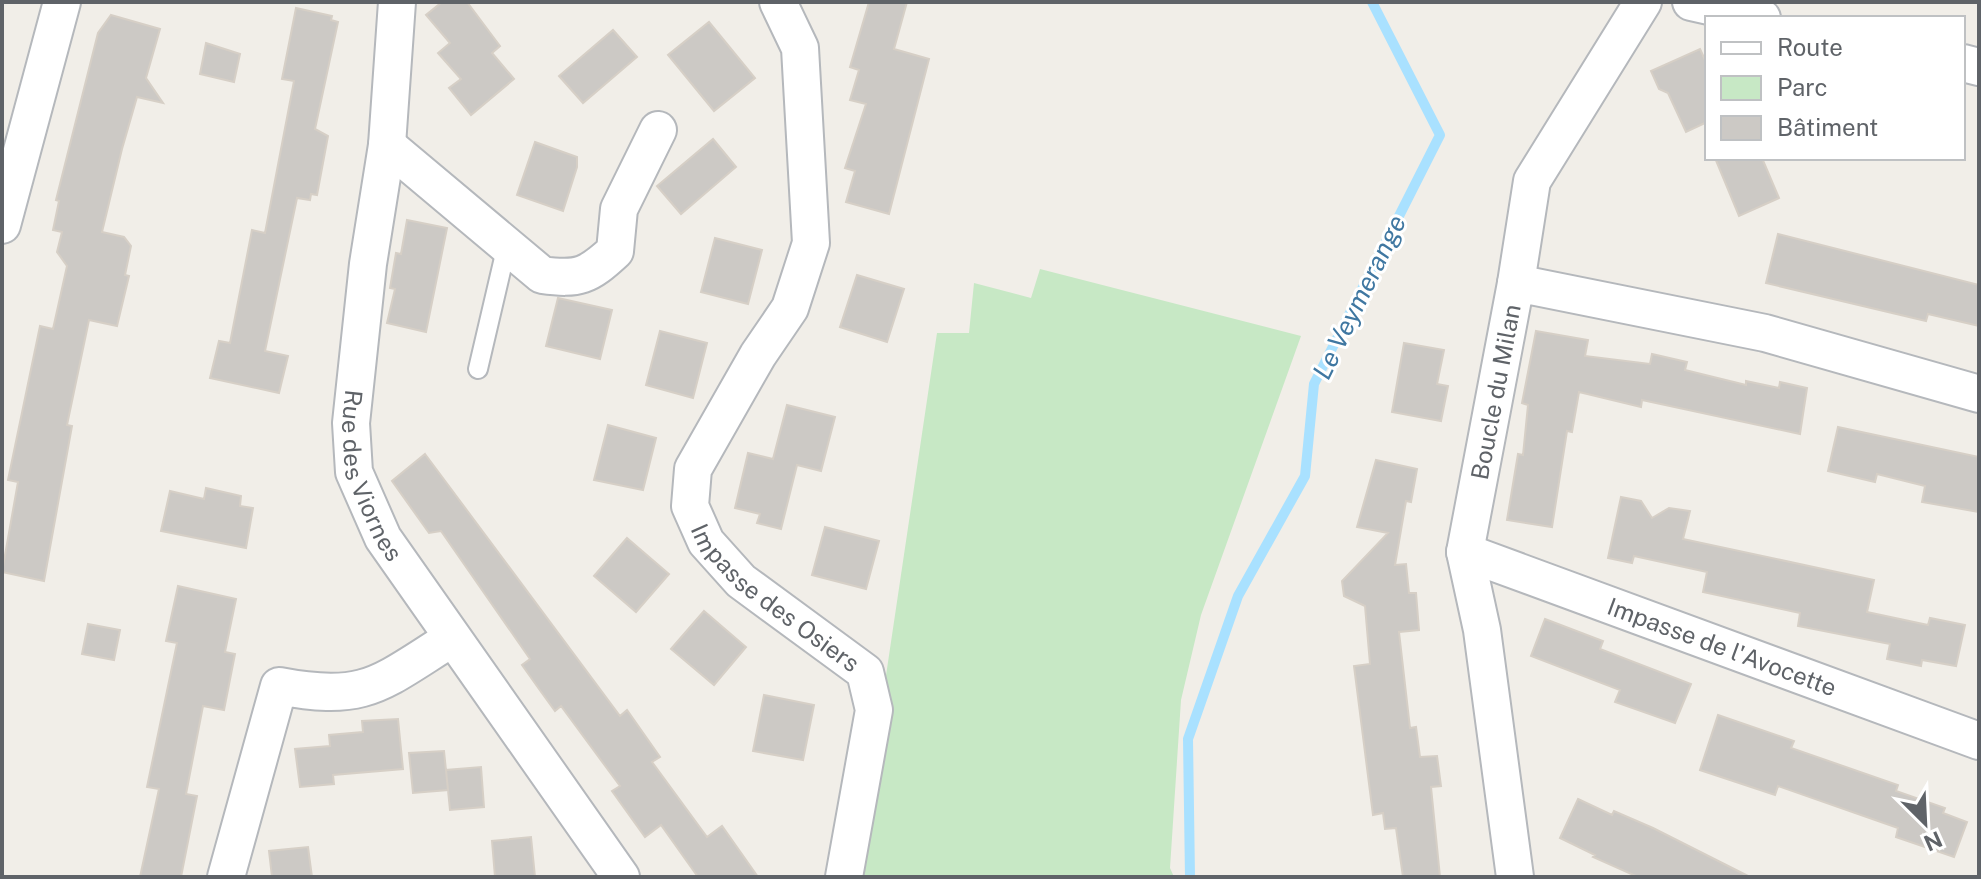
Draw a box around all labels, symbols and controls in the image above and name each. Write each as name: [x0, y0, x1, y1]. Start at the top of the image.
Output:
legend: [1705, 16, 1965, 160]
text: Route: [1777, 33, 1843, 61]
text: Parc: [1777, 73, 1828, 101]
text: Bâtiment: [1777, 113, 1878, 141]
water label: Le Veymerange: [1306, 210, 1412, 384]
street label: Boucle du Milan: [1465, 302, 1526, 482]
street label: Rue des Viornes: [337, 389, 409, 566]
street label: Impasse des Osiers: [686, 519, 865, 677]
street label: Impasse de l'Avocette: [1604, 592, 1840, 701]
north arrow: [1885, 783, 1965, 863]
text: N: [1920, 826, 1946, 857]

